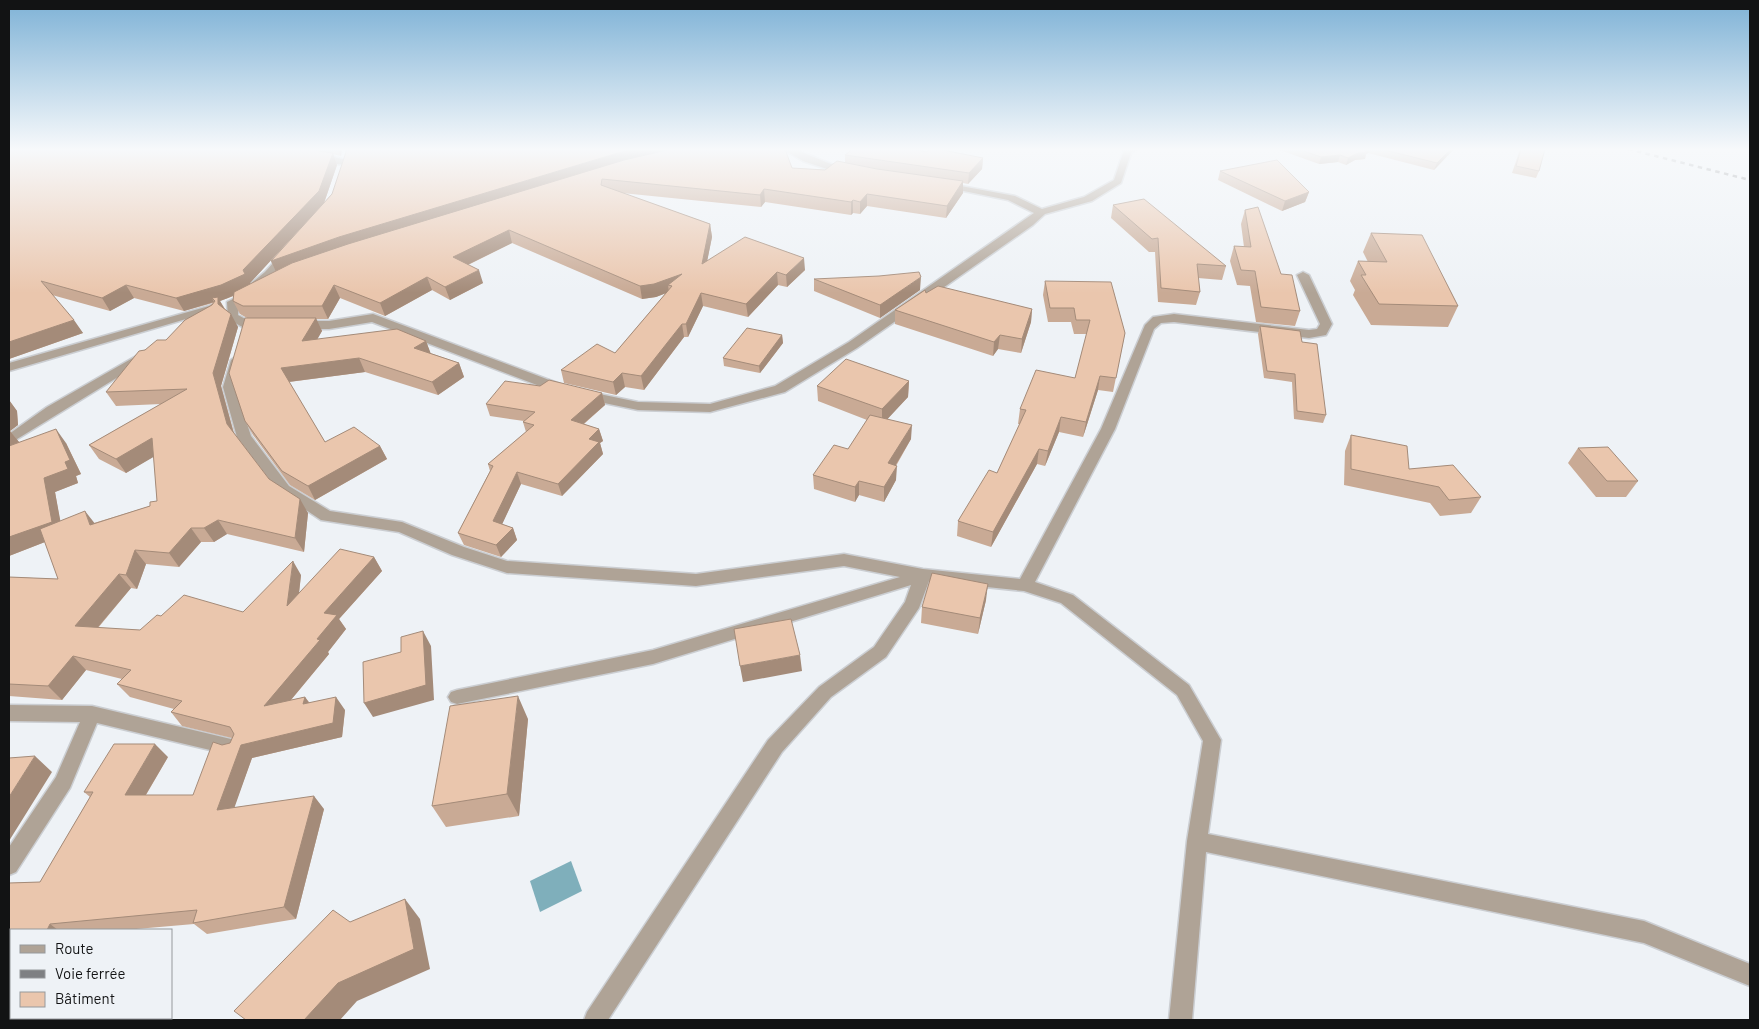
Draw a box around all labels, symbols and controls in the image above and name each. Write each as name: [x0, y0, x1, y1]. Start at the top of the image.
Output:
legend: [10, 929, 172, 1019]
text: Route: [55, 939, 94, 957]
text: Voie ferrée: [55, 964, 126, 982]
text: Bâtiment: [55, 989, 115, 1007]

